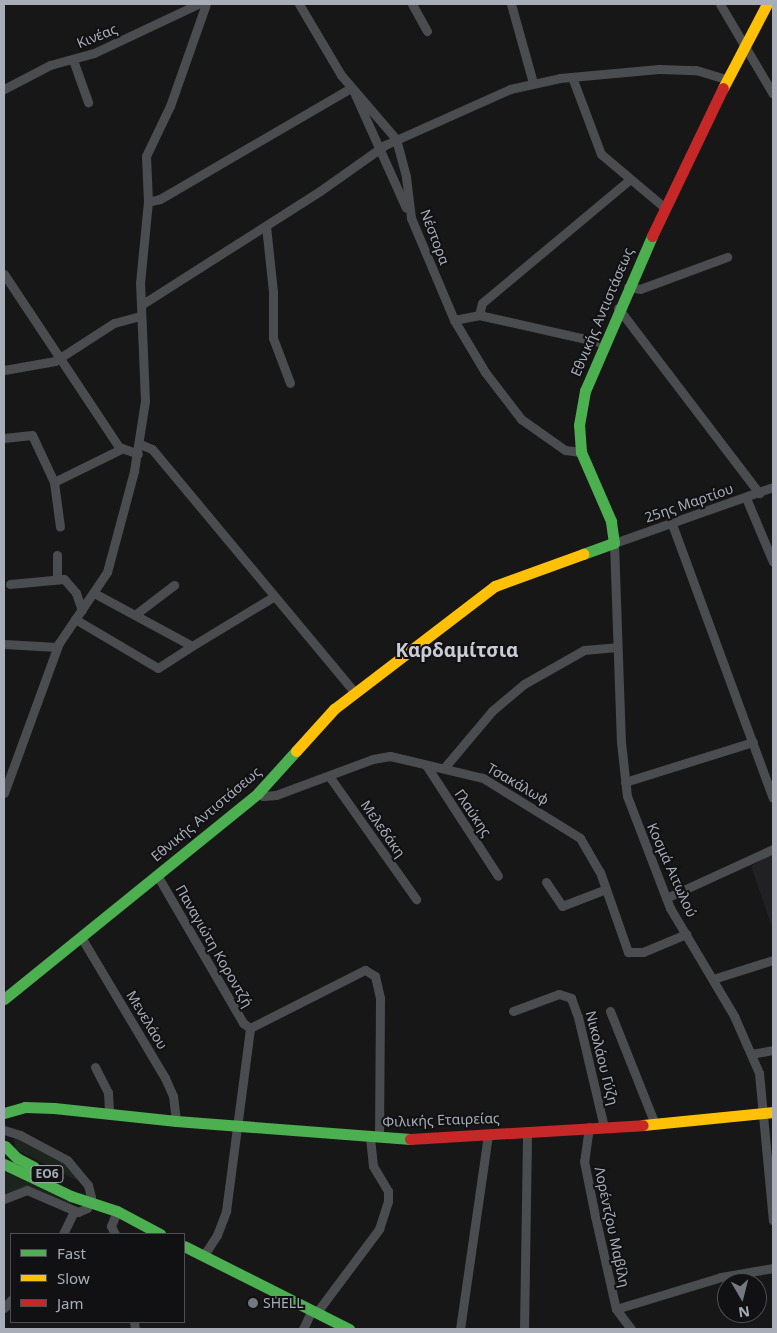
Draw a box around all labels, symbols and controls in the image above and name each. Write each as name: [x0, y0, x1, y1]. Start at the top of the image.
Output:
street label: Κινέας: [74, 20, 120, 52]
street label: Νέστορα: [417, 207, 453, 267]
street label: Εθνικής Αντιστάσεως: [567, 245, 637, 379]
street label: 25ης Μαρτίου: [642, 480, 736, 526]
district label: Καρδαμίτσια: [396, 640, 518, 662]
street label: Τσακάλωφ: [484, 760, 552, 808]
street label: Εθνικής Αντιστάσεως: [148, 763, 264, 865]
street label: Γλαύκης: [451, 786, 495, 840]
street label: Μελεδάκη: [357, 797, 409, 861]
street label: Κοσμά Αιτωλού: [644, 820, 700, 920]
street label: Παναγιώτη Κοροντζή: [172, 882, 256, 1010]
street label: Μενελάου: [123, 988, 171, 1052]
street label: Νικολάου Γύζη: [582, 1009, 622, 1107]
street label: Φιλικής Εταιρείας: [382, 1110, 500, 1130]
road number: ΕΟ6: [30, 1164, 64, 1184]
street label: Λορέντζου Μαβίλη: [591, 1165, 633, 1289]
legend: [10, 1233, 185, 1323]
text: Fast: [57, 1243, 86, 1263]
text: Slow: [57, 1268, 90, 1288]
north arrow: [717, 1273, 767, 1323]
text: Jam: [57, 1293, 84, 1313]
place label: SHELL: [263, 1295, 304, 1311]
marker: SHELL: [247, 1297, 259, 1309]
text: N: [737, 1302, 751, 1323]

